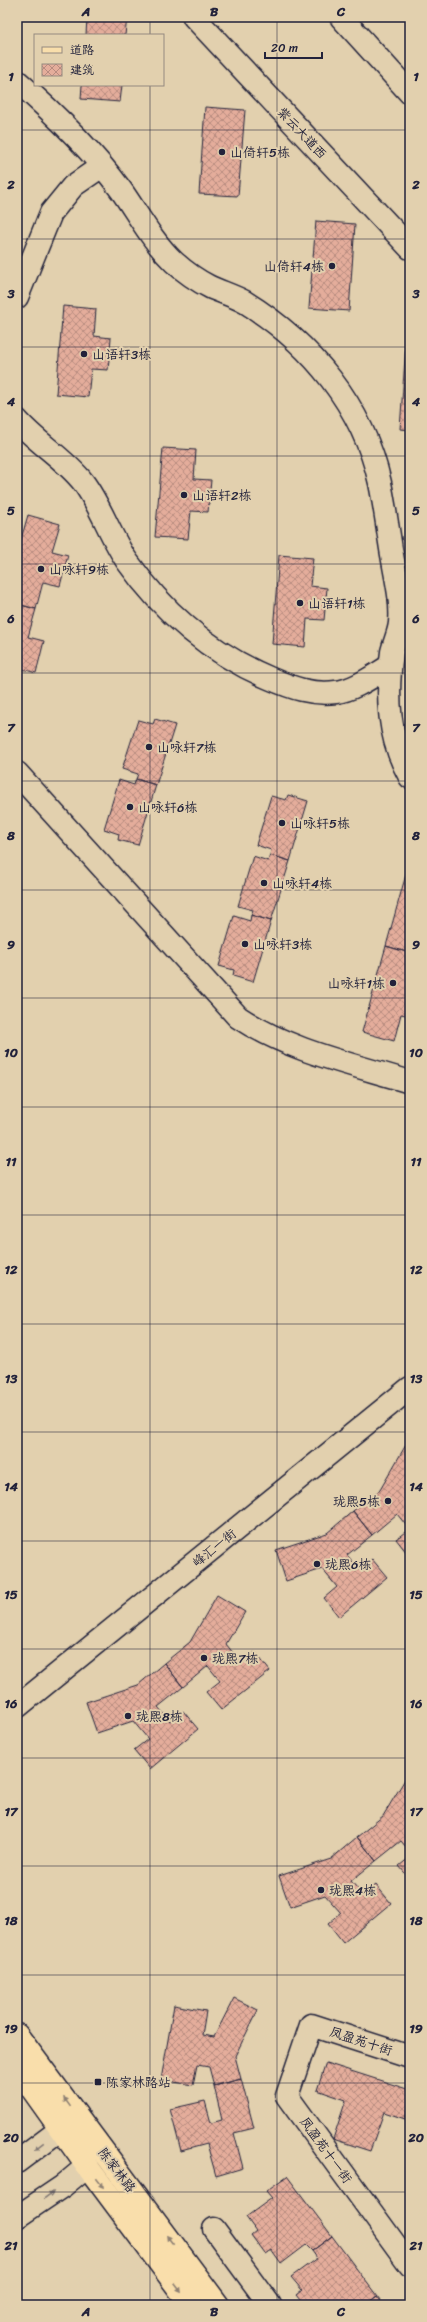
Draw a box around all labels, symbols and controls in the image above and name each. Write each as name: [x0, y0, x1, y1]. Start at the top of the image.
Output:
text: A: [81, 0, 90, 23]
text: B: [210, 0, 219, 23]
text: C: [336, 0, 346, 23]
legend: [34, 34, 164, 86]
scale bar: [265, 34, 322, 60]
text: 20 m: [271, 37, 298, 59]
text: 道路: [70, 39, 94, 61]
text: 建筑: [70, 59, 94, 81]
text: 1: [8, 65, 14, 88]
text: 1: [413, 65, 419, 88]
street label: 紫云大道西: [271, 101, 333, 165]
place label: 山倚轩5栋: [230, 141, 290, 164]
marker: 山倚轩5栋: [217, 147, 227, 157]
text: 2: [6, 173, 15, 196]
text: 2: [411, 173, 420, 196]
place label: 山倚轩4栋: [264, 255, 324, 278]
marker: 山倚轩4栋: [327, 261, 337, 271]
text: 3: [6, 282, 15, 305]
text: 3: [411, 282, 420, 305]
place label: 山语轩3栋: [92, 343, 151, 366]
marker: 山语轩3栋: [79, 349, 89, 359]
text: 4: [6, 390, 16, 413]
text: 4: [411, 390, 421, 413]
place label: 山语轩2栋: [192, 484, 252, 507]
marker: 山语轩2栋: [179, 490, 189, 500]
text: 5: [7, 499, 15, 522]
text: 5: [412, 499, 420, 522]
place label: 山咏轩9栋: [49, 558, 109, 581]
marker: 山咏轩9栋: [36, 564, 46, 574]
place label: 山语轩1栋: [308, 592, 366, 615]
marker: 山语轩1栋: [295, 598, 305, 608]
text: 6: [6, 607, 15, 630]
text: 6: [411, 607, 420, 630]
text: 7: [7, 716, 16, 739]
text: 7: [412, 716, 421, 739]
place label: 山咏轩7栋: [157, 736, 216, 759]
marker: 山咏轩7栋: [144, 742, 154, 752]
place label: 山咏轩6栋: [138, 796, 197, 819]
marker: 山咏轩6栋: [125, 802, 135, 812]
place label: 山咏轩5栋: [290, 812, 350, 835]
marker: 山咏轩5栋: [277, 818, 287, 828]
text: 8: [6, 824, 15, 847]
text: 8: [411, 824, 420, 847]
place label: 山咏轩4栋: [272, 872, 332, 895]
marker: 山咏轩4栋: [259, 878, 269, 888]
text: 9: [7, 933, 15, 956]
place label: 山咏轩3栋: [253, 933, 312, 956]
text: 9: [412, 933, 420, 956]
marker: 山咏轩3栋: [240, 939, 250, 949]
place label: 山咏轩1栋: [327, 972, 385, 995]
marker: 山咏轩1栋: [388, 978, 398, 988]
text: 10: [4, 1041, 18, 1064]
text: 10: [409, 1041, 423, 1064]
text: 11: [5, 1150, 17, 1173]
text: 11: [410, 1150, 422, 1173]
text: 12: [4, 1258, 18, 1281]
text: 12: [409, 1258, 423, 1281]
text: 13: [5, 1367, 18, 1390]
text: 13: [410, 1367, 423, 1390]
text: 14: [4, 1475, 19, 1498]
text: 14: [409, 1475, 424, 1498]
place label: 珑熙5栋: [333, 1490, 380, 1513]
marker: 珑熙5栋: [383, 1496, 393, 1506]
street label: 峰汇一街: [187, 1523, 241, 1573]
place label: 珑熙6栋: [325, 1553, 371, 1576]
marker: 珑熙6栋: [312, 1559, 322, 1569]
text: 15: [4, 1583, 18, 1606]
text: 15: [409, 1583, 423, 1606]
place label: 珑熙7栋: [212, 1647, 258, 1670]
marker: 珑熙7栋: [199, 1653, 209, 1663]
text: 16: [5, 1692, 18, 1715]
text: 16: [410, 1692, 423, 1715]
place label: 珑熙8栋: [136, 1705, 183, 1728]
marker: 珑熙8栋: [123, 1711, 133, 1721]
text: 17: [4, 1800, 19, 1823]
text: 17: [409, 1800, 424, 1823]
place label: 珑熙4栋: [329, 1879, 376, 1902]
marker: 珑熙4栋: [316, 1885, 326, 1895]
text: 18: [4, 1909, 18, 1932]
text: 18: [409, 1909, 423, 1932]
text: 19: [4, 2017, 18, 2040]
text: 19: [409, 2017, 423, 2040]
street label: 凤盈苑十街: [327, 2020, 395, 2062]
place label: 陈家林路站: [106, 2071, 171, 2094]
marker: 陈家林路站: [93, 2077, 103, 2087]
one-way arrow: [63, 2097, 71, 2107]
street label: 凤盈苑十一街: [294, 2112, 358, 2188]
text: 20: [2, 2126, 19, 2149]
text: 20: [407, 2126, 424, 2149]
one-way arrow: [34, 2141, 44, 2149]
street label: 陈家林路: [92, 2142, 142, 2198]
one-way arrow: [96, 2178, 104, 2189]
one-way arrow: [44, 2191, 55, 2200]
text: 21: [3, 2234, 18, 2257]
text: 21: [408, 2234, 423, 2257]
one-way arrow: [165, 2235, 174, 2246]
one-way arrow: [174, 2282, 182, 2293]
text: A: [81, 2300, 90, 2322]
text: B: [210, 2300, 219, 2322]
text: C: [336, 2300, 346, 2322]

